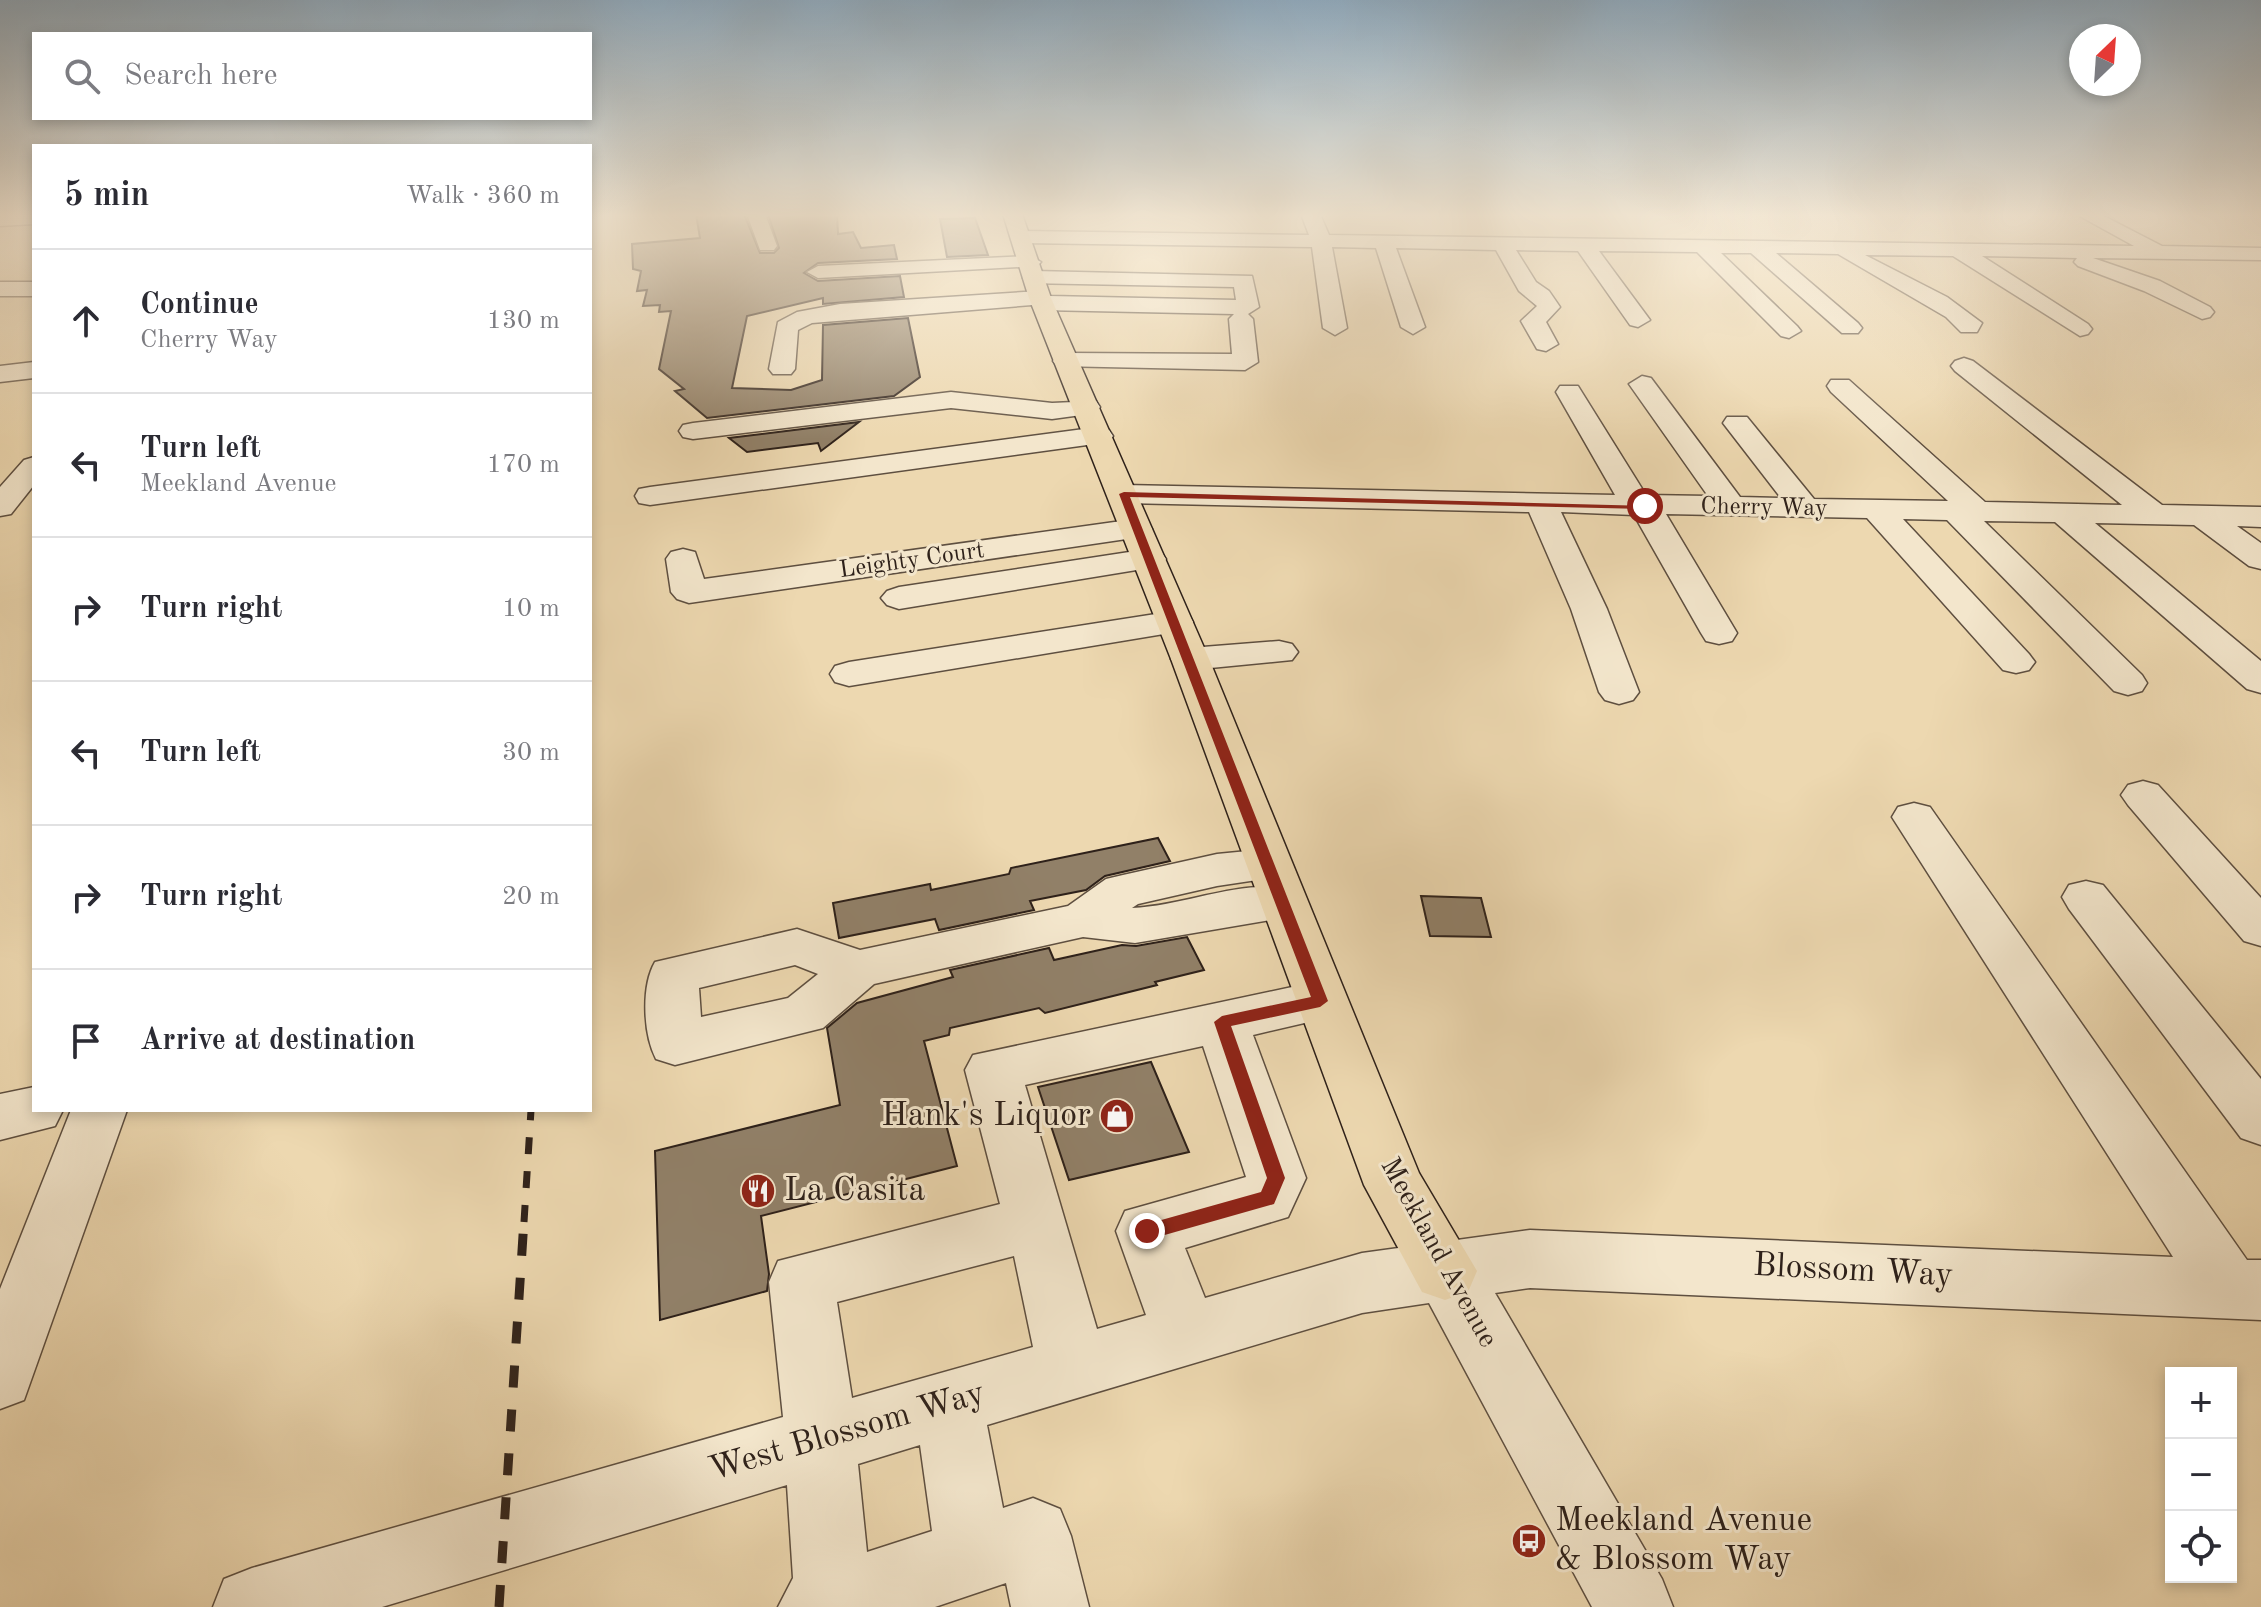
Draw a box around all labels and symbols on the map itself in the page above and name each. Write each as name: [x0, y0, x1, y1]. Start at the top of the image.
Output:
north arrow: [2069, 24, 2141, 96]
route start: [1627, 488, 1663, 524]
street label: Cherry Way: [1700, 495, 1828, 521]
street label: Leighty Court: [838, 539, 986, 583]
shop icon: Hank's Liquor: [1098, 1097, 1136, 1135]
place label: Hank's Liquor: [881, 1099, 1091, 1133]
street label: Meekland Avenue: [1374, 1154, 1502, 1352]
restaurant icon: La Casita: [739, 1172, 777, 1210]
place label: La Casita: [784, 1174, 926, 1208]
route end: [1129, 1213, 1165, 1249]
street label: Blossom Way: [1752, 1249, 1954, 1293]
street label: West Blossom Way: [705, 1376, 989, 1488]
place label: Meekland Avenue & Blossom Way: [1555, 1504, 1812, 1577]
bus stop icon: Meekland Avenue & Blossom Way: [1510, 1522, 1548, 1560]

